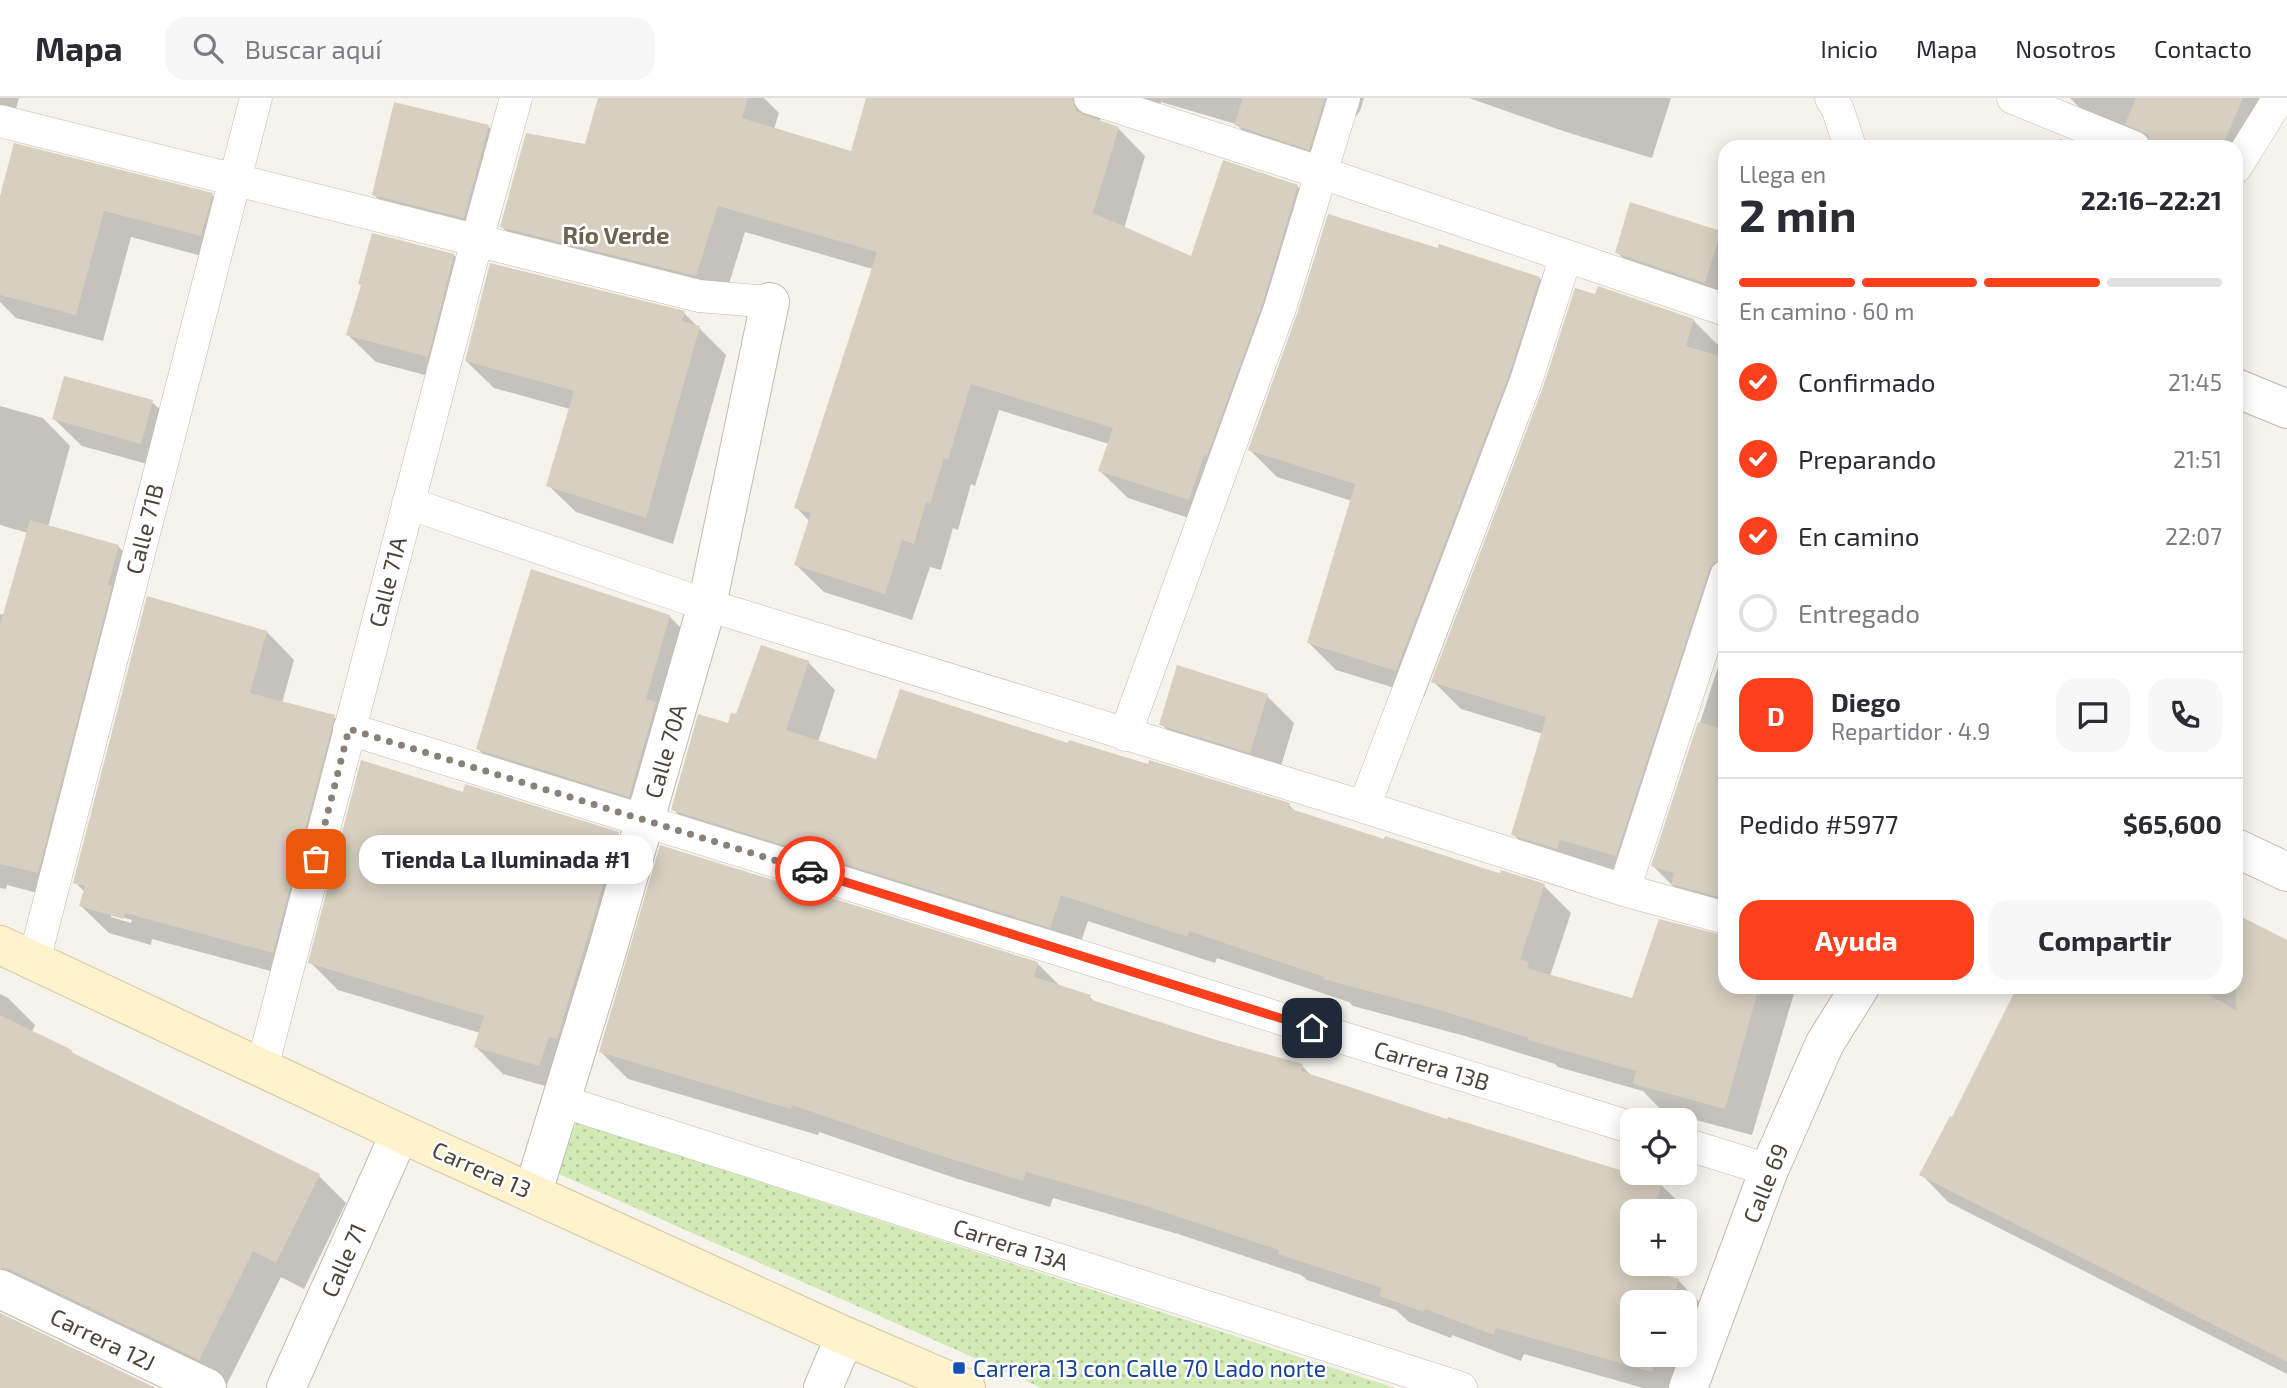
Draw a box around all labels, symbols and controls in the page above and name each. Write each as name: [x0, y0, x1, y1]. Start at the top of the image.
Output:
search box: [165, 17, 655, 80]
text: Mapa: [35, 28, 123, 68]
icon: search: [189, 29, 227, 67]
text: Buscar aquí: [245, 33, 382, 64]
text: Inicio: [1820, 34, 1878, 63]
text: Mapa: [1916, 34, 1977, 63]
text: Nosotros: [2015, 34, 2116, 63]
text: Contacto: [2154, 34, 2252, 63]
text: Llega en: [1739, 160, 1826, 188]
text: 22:16–22:21: [2081, 184, 2222, 215]
text: 2 min: [1739, 186, 1857, 241]
district label: Río Verde: [563, 220, 669, 249]
text: En camino · 60 m: [1739, 297, 1915, 325]
icon: check: [1739, 363, 1777, 401]
text: Confirmado: [1798, 366, 1936, 397]
text: 21:45: [2168, 368, 2222, 396]
icon: check: [1739, 440, 1777, 478]
text: Preparando: [1798, 443, 1936, 474]
text: 21:51: [2173, 445, 2222, 473]
street label: Calle 71B: [119, 481, 169, 577]
icon: check: [1739, 517, 1777, 555]
text: En camino: [1798, 520, 1920, 551]
text: 22:07: [2165, 522, 2222, 550]
street label: Calle 71A: [362, 533, 412, 630]
text: Entregado: [1798, 597, 1920, 628]
button: chat: [2056, 678, 2130, 752]
button: phone: [2148, 678, 2222, 752]
text: Diego: [1831, 686, 1901, 717]
street label: Calle 70A: [638, 700, 692, 801]
text: D: [1767, 700, 1785, 731]
text: Repartidor · 4.9: [1831, 717, 1990, 745]
text: Pedido #5977: [1739, 808, 1898, 839]
text: $65,600: [2123, 808, 2222, 839]
pin: [286, 829, 346, 889]
callout: Tienda La Iluminada #1: [358, 834, 652, 884]
courier: [775, 836, 845, 906]
icon: bag: [297, 840, 335, 878]
text: Tienda La Iluminada #1: [382, 845, 630, 873]
icon: car: [791, 852, 829, 890]
button: Ayuda: [1739, 900, 1974, 980]
button: Compartir: [1988, 900, 2222, 980]
pin: [1282, 998, 1342, 1058]
icon: home: [1293, 1009, 1331, 1047]
street label: Carrera 13B: [1371, 1034, 1493, 1096]
map controls: [1620, 1108, 1697, 1367]
button: locate: [1620, 1108, 1697, 1185]
street label: Carrera 13: [428, 1135, 536, 1203]
street label: Calle 69: [1736, 1139, 1794, 1227]
button: +: [1620, 1199, 1697, 1276]
street label: Carrera 13A: [950, 1212, 1073, 1276]
street label: Calle 71: [314, 1219, 372, 1301]
button: −: [1620, 1290, 1697, 1367]
street label: Carrera 12J: [46, 1302, 160, 1376]
place label: Carrera 13 con Calle 70 Lado norte: [973, 1354, 1326, 1382]
marker: Carrera 13 con Calle 70 Lado norte: [951, 1360, 967, 1376]

